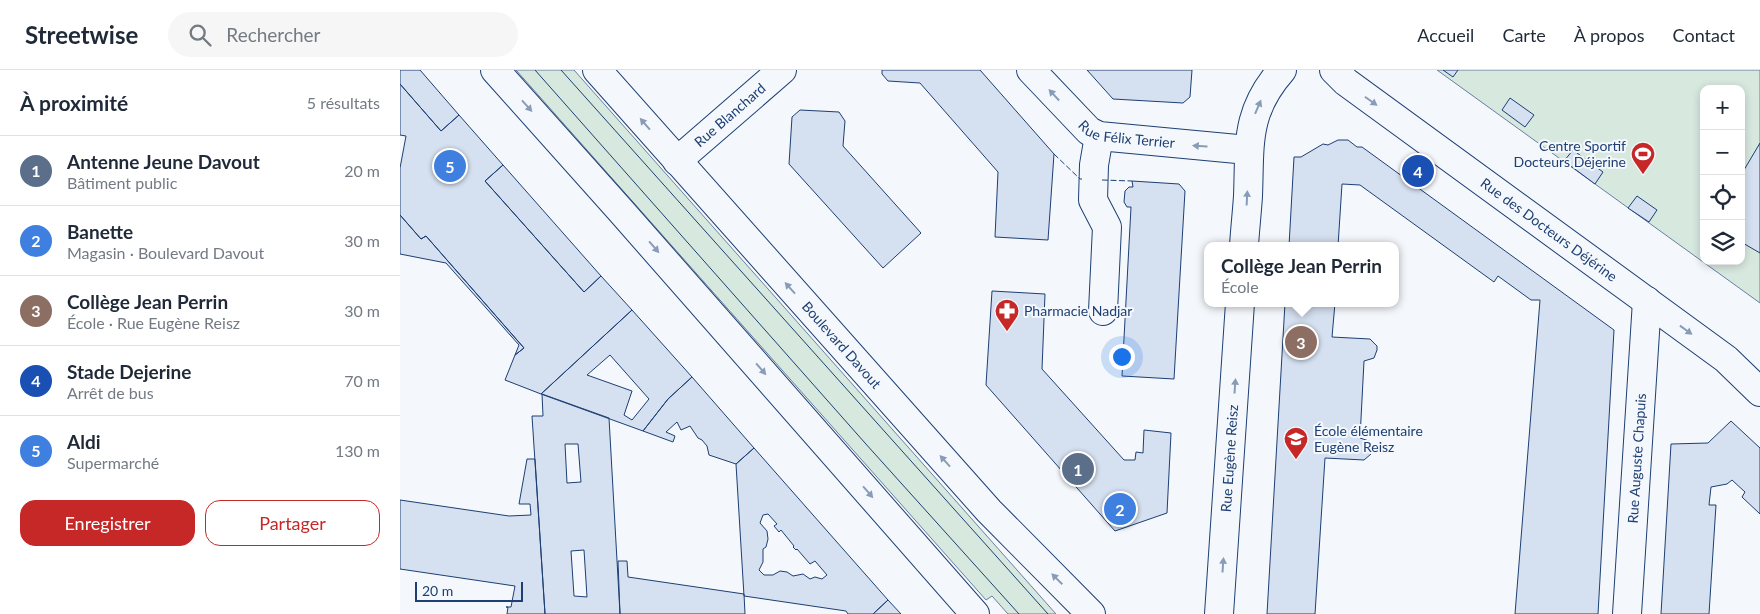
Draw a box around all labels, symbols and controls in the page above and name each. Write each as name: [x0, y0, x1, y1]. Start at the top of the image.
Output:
search box: [168, 12, 518, 57]
text: Streetwise: [25, 20, 138, 49]
icon: search: [186, 21, 214, 49]
text: Rechercher: [226, 23, 321, 46]
text: Accueil: [1417, 24, 1474, 46]
text: Carte: [1502, 24, 1546, 46]
text: À propos: [1574, 24, 1645, 46]
text: Contact: [1673, 24, 1735, 46]
street label: Rue Blanchard: [691, 79, 769, 150]
map controls: [1700, 85, 1745, 265]
button: +: [1700, 85, 1745, 130]
text: À proximité: [20, 90, 128, 115]
one-way arrow: [1048, 90, 1060, 102]
text: 5 résultats: [307, 93, 380, 112]
one-way arrow: [1364, 96, 1378, 106]
one-way arrow: [521, 100, 533, 112]
one-way arrow: [1254, 100, 1262, 114]
street label: Rue Félix Terrier: [1075, 116, 1176, 151]
one-way arrow: [639, 119, 651, 131]
button: −: [1700, 130, 1745, 175]
place label: Centre Sportif Docteurs Déjerine: [1514, 137, 1626, 170]
sports icon: Centre Sportif Docteurs Déjerine: [1630, 141, 1656, 175]
one-way arrow: [1191, 142, 1207, 150]
pin: 5: [434, 147, 466, 185]
text: Antenne Jeune Davout: [67, 150, 260, 173]
pin: 4: [1402, 152, 1434, 190]
text: 1: [31, 161, 41, 180]
text: 20 m: [344, 161, 380, 180]
text: Bâtiment public: [67, 173, 177, 192]
street label: Rue des Docteurs Déjérine: [1478, 174, 1621, 285]
button: locate: [1700, 175, 1745, 220]
one-way arrow: [1244, 190, 1252, 206]
text: Banette: [67, 220, 133, 243]
button: layers: [1700, 220, 1745, 265]
text: 2: [31, 231, 41, 250]
text: 30 m: [344, 231, 380, 250]
one-way arrow: [648, 241, 659, 254]
popup: [1204, 242, 1399, 307]
text: Magasin · Boulevard Davout: [67, 243, 264, 262]
text: Collège Jean Perrin: [1221, 254, 1382, 277]
text: École: [1221, 277, 1259, 296]
one-way arrow: [784, 282, 796, 294]
text: Collège Jean Perrin: [67, 290, 228, 313]
street label: Boulevard Davout: [799, 298, 885, 392]
pharmacy icon: Pharmacie Nadjar: [994, 298, 1020, 332]
text: 3: [31, 301, 41, 320]
text: 30 m: [344, 301, 380, 320]
place label: Pharmacie Nadjar: [1024, 302, 1132, 319]
text: École · Rue Eugène Reisz: [67, 313, 240, 332]
pin: 3: [1285, 323, 1317, 361]
one-way arrow: [1679, 325, 1693, 335]
your location: [1109, 344, 1135, 370]
text: Stade Dejerine: [67, 360, 191, 383]
one-way arrow: [755, 363, 766, 376]
text: 4: [31, 371, 41, 390]
text: 70 m: [344, 371, 380, 390]
one-way arrow: [1231, 377, 1239, 393]
text: Arrêt de bus: [67, 383, 154, 402]
street label: Rue Auguste Chapuis: [1624, 393, 1649, 524]
street label: Rue Eugène Reisz: [1217, 404, 1241, 513]
place label: École élémentaire Eugène Reisz: [1314, 422, 1423, 455]
school or university icon: École élémentaire Eugène Reisz: [1283, 426, 1309, 460]
text: Aldi: [67, 430, 101, 453]
text: 5: [31, 441, 41, 460]
text: 130 m: [335, 441, 380, 460]
pin: 1: [1062, 450, 1094, 488]
text: Supermarché: [67, 453, 159, 472]
one-way arrow: [939, 456, 951, 468]
one-way arrow: [862, 485, 874, 497]
pin: 2: [1104, 490, 1136, 528]
button: Enregistrer: [20, 500, 195, 546]
button: Partager: [205, 500, 380, 546]
one-way arrow: [1219, 557, 1227, 573]
one-way arrow: [1051, 574, 1063, 586]
scale bar: [415, 579, 522, 602]
text: 20 m: [422, 582, 453, 599]

